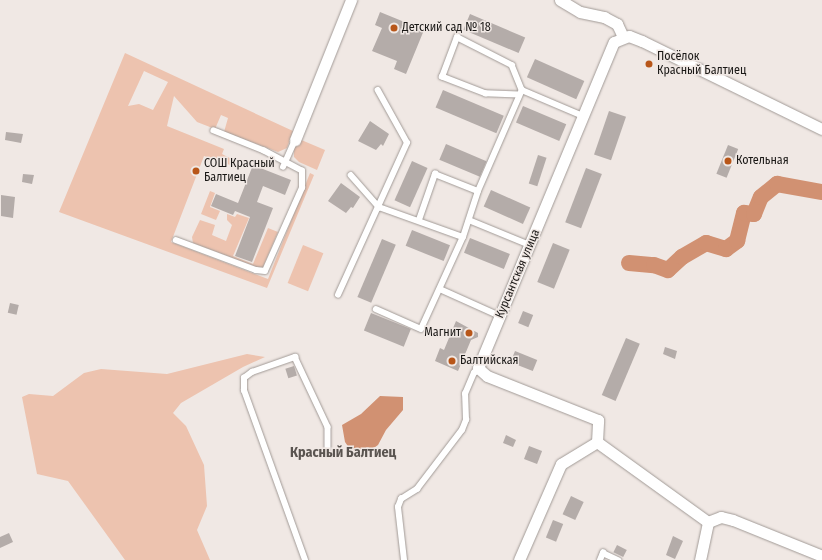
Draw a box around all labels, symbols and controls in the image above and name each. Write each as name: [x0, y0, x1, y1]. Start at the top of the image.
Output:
place label: Детский сад № 18: [402, 21, 491, 35]
marker: Детский сад № 18: [389, 23, 399, 33]
place label: Посёлок Красный Балтиец: [657, 50, 746, 78]
marker: Посёлок Красный Балтиец: [644, 59, 654, 69]
place label: Котельная: [736, 154, 789, 168]
marker: Котельная: [723, 156, 733, 166]
place label: СОШ Красный Балтиец: [204, 157, 275, 185]
marker: СОШ Красный Балтиец: [191, 166, 201, 176]
street label: Курсантская улица: [493, 227, 543, 321]
place label: Магнит: [424, 326, 461, 340]
marker: Магнит: [464, 328, 474, 338]
place label: Балтийская: [460, 354, 519, 368]
marker: Балтийская: [447, 356, 457, 366]
district label: Красный Балтиец: [290, 445, 396, 461]

